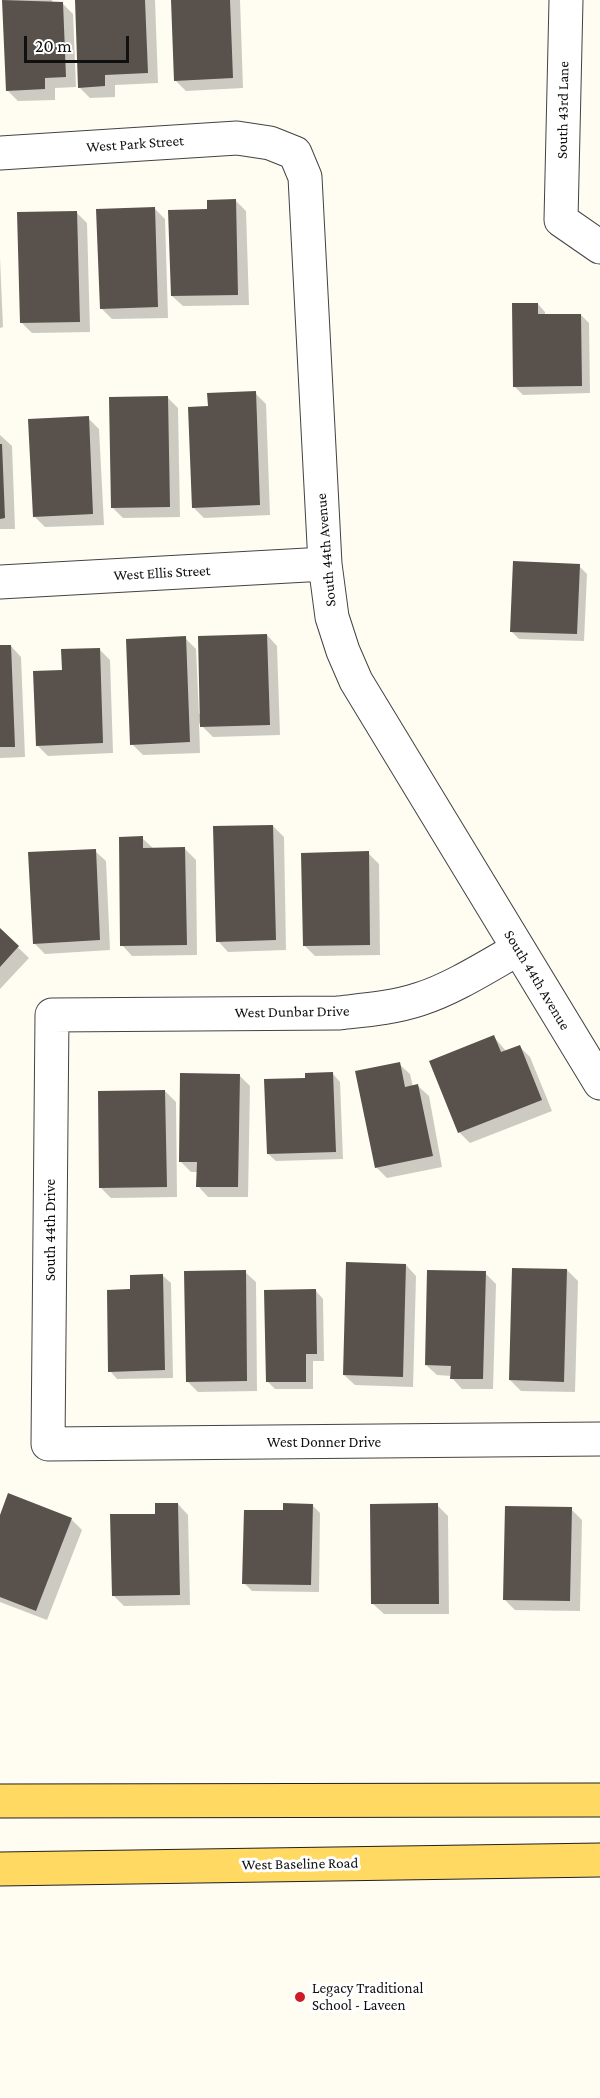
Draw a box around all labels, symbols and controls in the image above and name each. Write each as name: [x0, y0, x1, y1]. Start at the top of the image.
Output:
scale bar: [27, 24, 132, 62]
text: 20 m: [35, 36, 72, 56]
street label: South 43rd Lane: [553, 61, 573, 159]
street label: West Park Street: [85, 132, 185, 156]
street label: South 44th Avenue: [312, 493, 340, 607]
street label: West Ellis Street: [113, 561, 211, 585]
street label: South 44th Avenue: [500, 927, 574, 1033]
street label: West Dunbar Drive: [234, 1002, 350, 1022]
street label: South 44th Drive: [41, 1179, 59, 1281]
street label: West Donner Drive: [267, 1433, 381, 1451]
street label: West Baseline Road: [241, 1854, 359, 1874]
place label: Legacy Traditional School - Laveen: [312, 1979, 423, 2014]
marker: Legacy Traditional School - Laveen: [293, 1990, 307, 2004]

